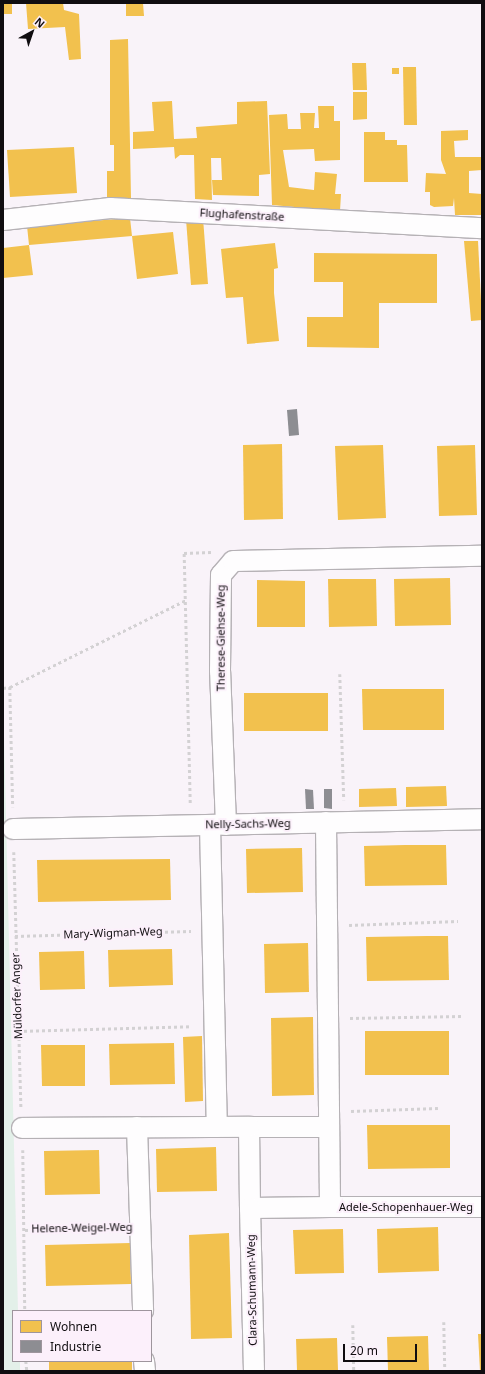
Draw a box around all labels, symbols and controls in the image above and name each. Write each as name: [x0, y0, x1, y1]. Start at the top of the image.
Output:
north arrow: [12, 12, 52, 52]
text: N: [32, 14, 48, 31]
street label: Flughafenstraße: [199, 206, 285, 224]
street label: Therese-Giehse-Weg: [214, 585, 228, 691]
street label: Nelly-Sachs-Weg: [205, 817, 291, 831]
street label: Mary-Wigman-Weg: [63, 925, 163, 941]
street label: Müldorfer Anger: [9, 953, 25, 1039]
street label: Adele-Schopenhauer-Weg: [339, 1200, 473, 1214]
street label: Helene-Weigel-Weg: [31, 1221, 133, 1235]
street label: Clara-Schumann-Weg: [244, 1234, 260, 1346]
legend: [12, 1310, 152, 1362]
text: Wohnen: [50, 1318, 97, 1335]
scale bar: [345, 1336, 419, 1362]
text: Industrie: [50, 1338, 101, 1355]
text: 20 m: [350, 1342, 378, 1359]

